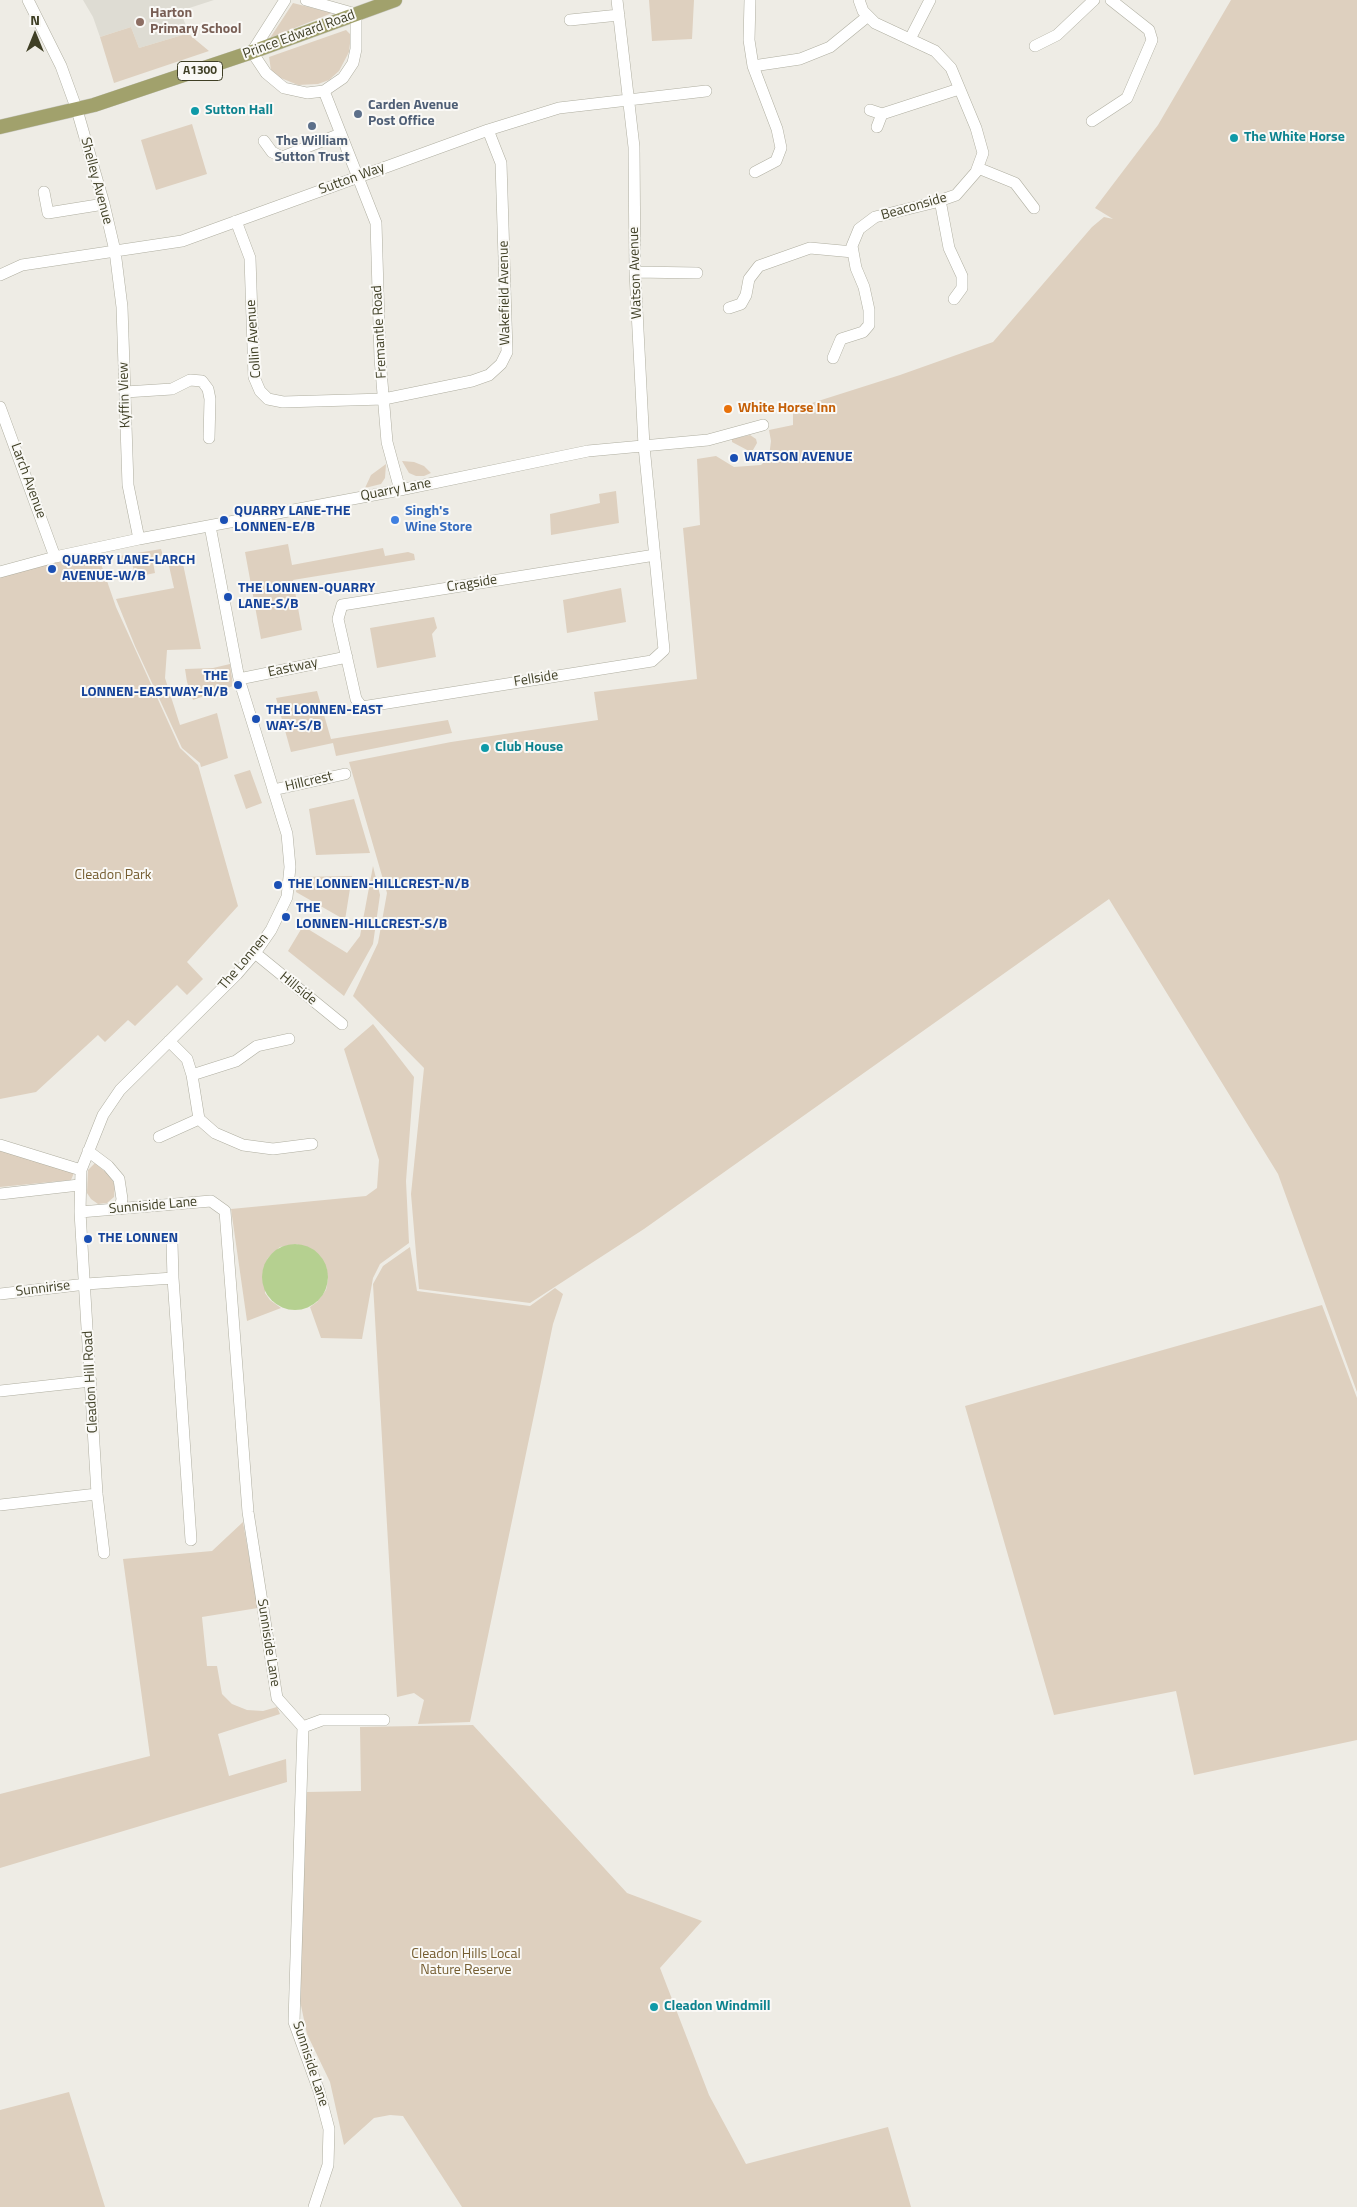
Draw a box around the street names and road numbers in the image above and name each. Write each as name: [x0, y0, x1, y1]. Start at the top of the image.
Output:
street label: Prince Edward Road: [241, 7, 357, 63]
road number: A1300: [178, 61, 222, 80]
street label: Shelley Avenue: [76, 136, 116, 226]
street label: Sutton Way: [317, 159, 387, 199]
street label: Beaconside: [879, 190, 949, 224]
street label: Watson Avenue: [626, 227, 646, 319]
street label: Wakefield Avenue: [496, 240, 514, 346]
street label: Fremantle Road: [369, 285, 391, 379]
street label: Collin Avenue: [243, 299, 265, 379]
street label: Kyffin View: [115, 362, 135, 428]
street label: Larch Avenue: [7, 441, 49, 521]
street label: Quarry Lane: [359, 475, 433, 505]
street label: Cragside: [446, 572, 498, 596]
street label: Eastway: [267, 655, 319, 681]
street label: Fellside: [513, 667, 559, 691]
street label: Hillcrest: [284, 768, 334, 796]
street label: The Lonnen: [215, 930, 273, 994]
street label: Hillside: [276, 969, 320, 1009]
street label: Sunniside Lane: [108, 1194, 198, 1218]
street label: Sunnirise: [15, 1277, 71, 1301]
street label: Cleadon Hill Road: [80, 1330, 102, 1434]
street label: Sunniside Lane: [253, 1598, 283, 1688]
street label: Sunniside Lane: [288, 2019, 332, 2109]

